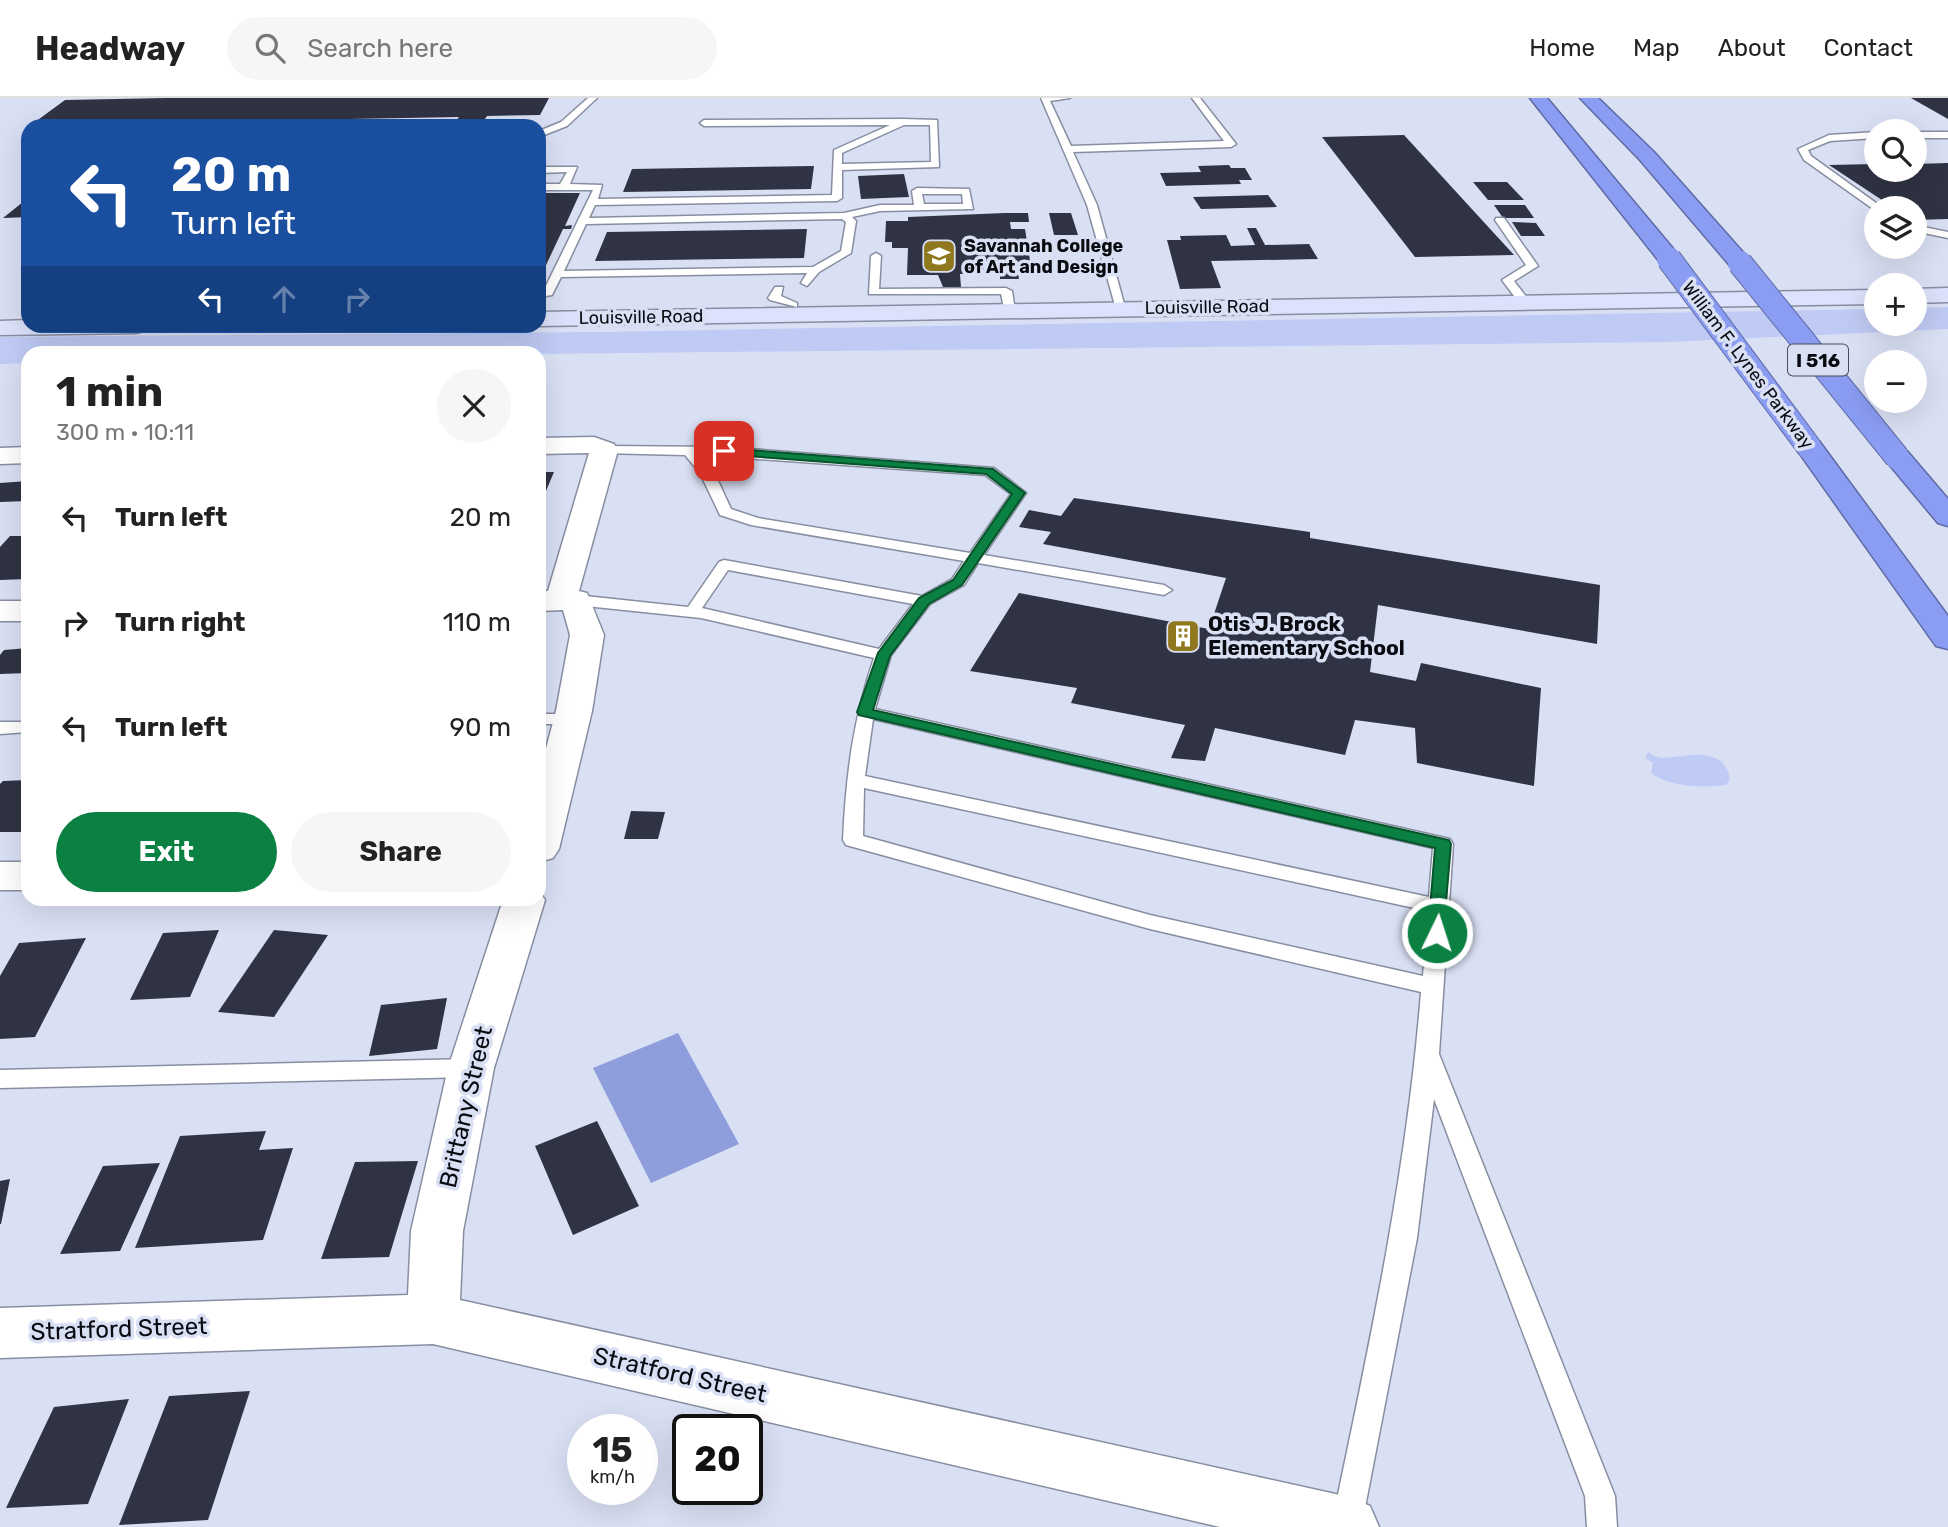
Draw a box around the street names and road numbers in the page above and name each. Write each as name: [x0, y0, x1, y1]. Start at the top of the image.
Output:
street label: William F. Lynes Parkway: [1678, 277, 1818, 453]
street label: Louisville Road: [1145, 295, 1269, 319]
street label: Louisville Road: [579, 305, 703, 329]
road number: I 516: [1788, 344, 1848, 376]
street label: Brittany Street: [434, 1023, 498, 1191]
street label: Stratford Street: [30, 1312, 208, 1346]
street label: Stratford Street: [591, 1341, 769, 1409]

